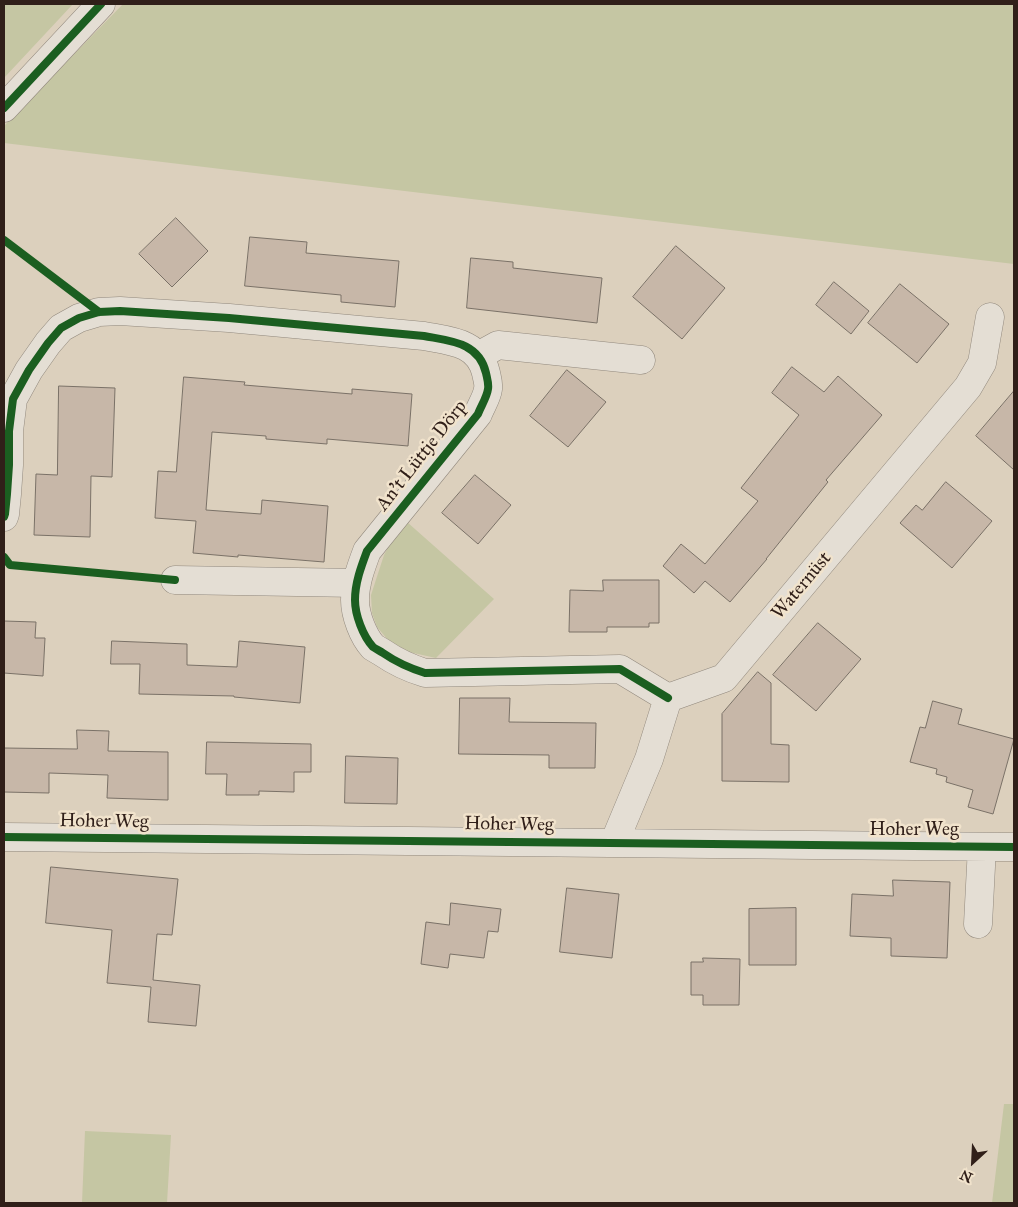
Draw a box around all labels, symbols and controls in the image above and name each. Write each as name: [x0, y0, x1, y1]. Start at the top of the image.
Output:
street label: An't Lüttje Dörp: [372, 396, 472, 516]
street label: Waternüst: [767, 548, 837, 624]
street label: Hoher Weg: [59, 810, 149, 834]
street label: Hoher Weg: [464, 813, 554, 837]
street label: Hoher Weg: [869, 819, 959, 841]
north arrow: [948, 1137, 998, 1187]
text: N: [957, 1166, 975, 1186]

